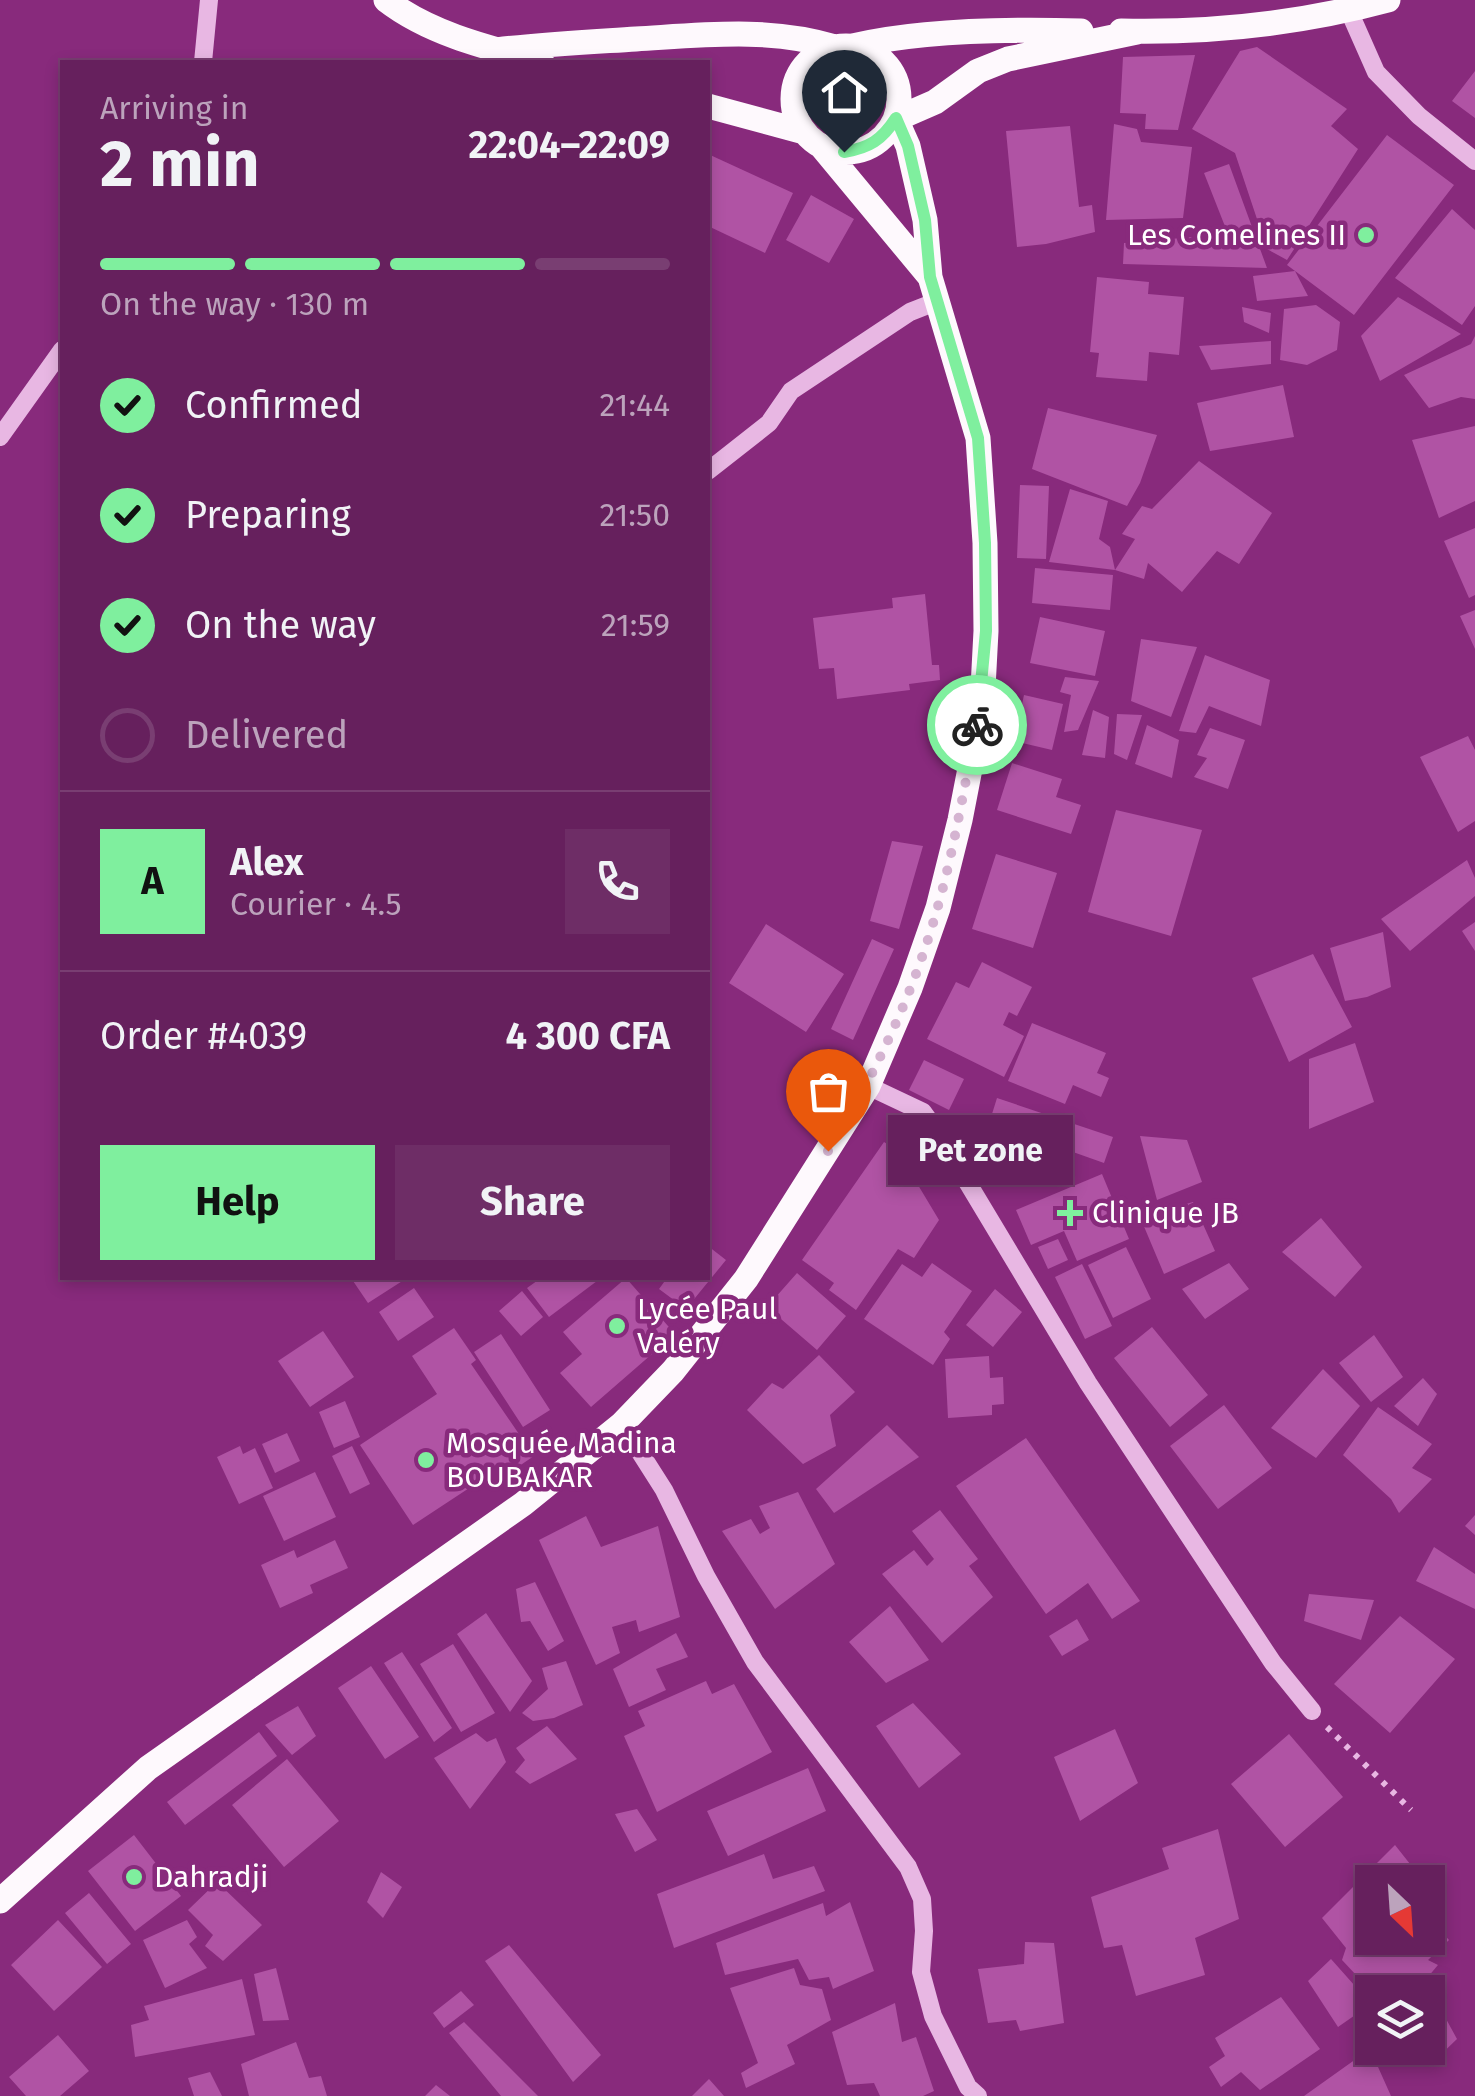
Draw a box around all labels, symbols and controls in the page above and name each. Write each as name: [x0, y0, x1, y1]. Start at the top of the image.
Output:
pin: [802, 50, 887, 153]
icon: home: [817, 65, 872, 120]
text: Arriving in: [100, 89, 248, 127]
text: 22:04–22:09: [468, 122, 670, 168]
text: 2 min: [100, 125, 260, 203]
place label: Les Comelines II: [1127, 217, 1346, 253]
marker: Les Comelines II: [1355, 224, 1377, 246]
text: On the way · 130 m: [100, 285, 369, 323]
icon: check: [100, 378, 155, 433]
text: Confirmed: [185, 382, 363, 428]
text: 21:44: [600, 386, 670, 424]
icon: check: [100, 488, 155, 543]
text: Preparing: [185, 492, 351, 538]
text: 21:50: [599, 496, 670, 534]
icon: check: [100, 598, 155, 653]
text: On the way: [185, 602, 376, 648]
text: 21:59: [601, 606, 670, 644]
courier: [927, 675, 1027, 775]
icon: bike: [950, 698, 1005, 753]
text: Delivered: [185, 712, 348, 758]
button: phone: [565, 829, 670, 934]
text: Alex: [230, 839, 303, 885]
text: A: [141, 858, 164, 904]
text: Courier · 4.5: [230, 885, 401, 923]
text: Order #4039: [100, 1013, 307, 1059]
text: 4 300 CFA: [505, 1013, 670, 1059]
pin: [786, 1049, 871, 1152]
icon: bag: [801, 1064, 856, 1119]
callout: Pet zone: [888, 1116, 1073, 1186]
text: Pet zone: [918, 1131, 1043, 1169]
button: Help: [100, 1145, 375, 1260]
button: Share: [395, 1145, 670, 1260]
place label: Clinique JB: [1092, 1195, 1239, 1231]
marker: Clinique JB: [1057, 1200, 1083, 1226]
place label: Lycée Paul Valéry: [637, 1291, 777, 1361]
marker: Lycée Paul Valéry: [606, 1315, 628, 1337]
place label: Mosquée Madina BOUBAKAR: [446, 1425, 677, 1495]
marker: Mosquée Madina BOUBAKAR: [415, 1449, 437, 1471]
place label: Dahradji: [154, 1859, 269, 1895]
north arrow: [1355, 1865, 1445, 1955]
map controls: [1355, 1865, 1445, 2065]
marker: Dahradji: [123, 1866, 145, 1888]
button: layers: [1355, 1975, 1445, 2065]

